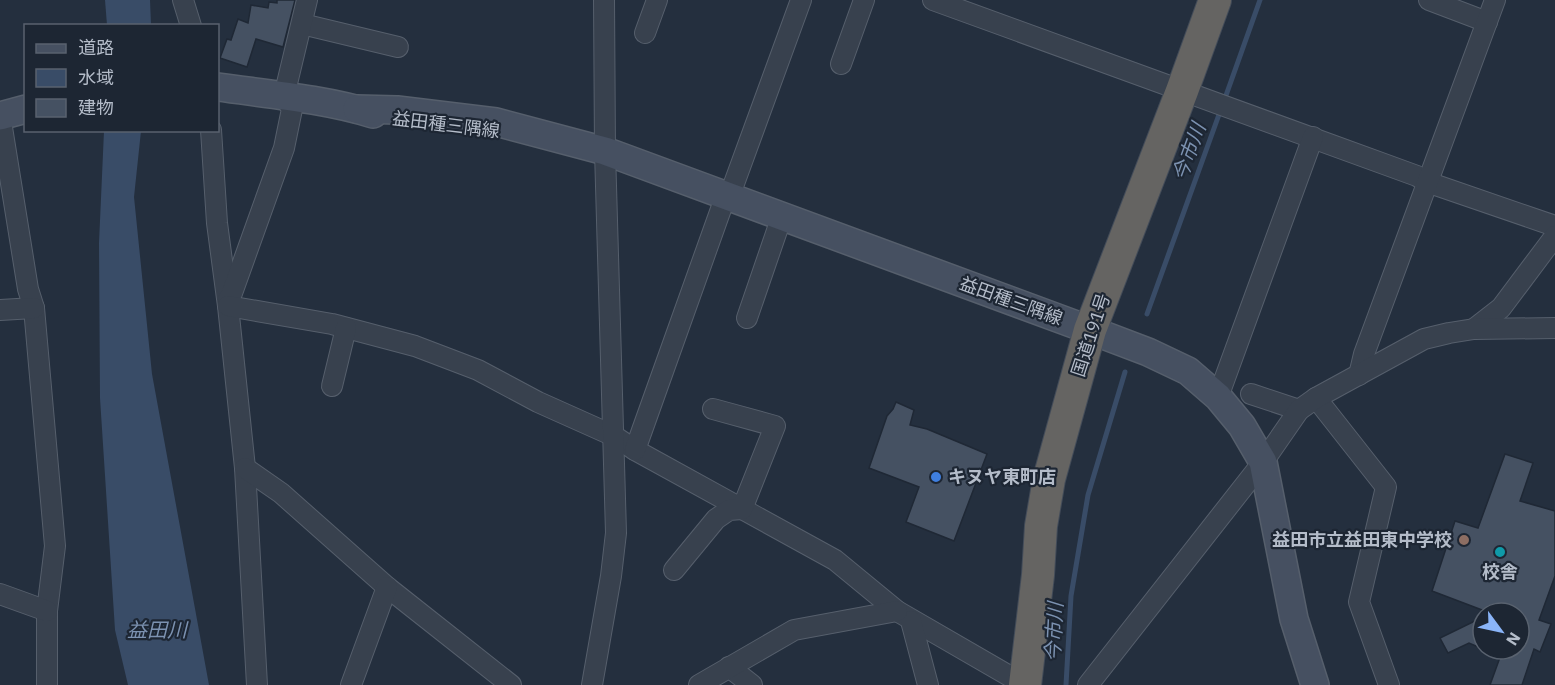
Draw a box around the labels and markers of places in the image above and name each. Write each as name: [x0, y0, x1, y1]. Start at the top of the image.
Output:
place label: キヌヤ東町店: [948, 465, 1056, 488]
marker: キヌヤ東町店: [929, 470, 943, 484]
place label: 益田市立益田東中学校: [1272, 528, 1452, 551]
marker: 益田市立益田東中学校: [1457, 533, 1471, 547]
marker: 校舎: [1493, 545, 1507, 559]
place label: 校舎: [1482, 560, 1518, 583]

